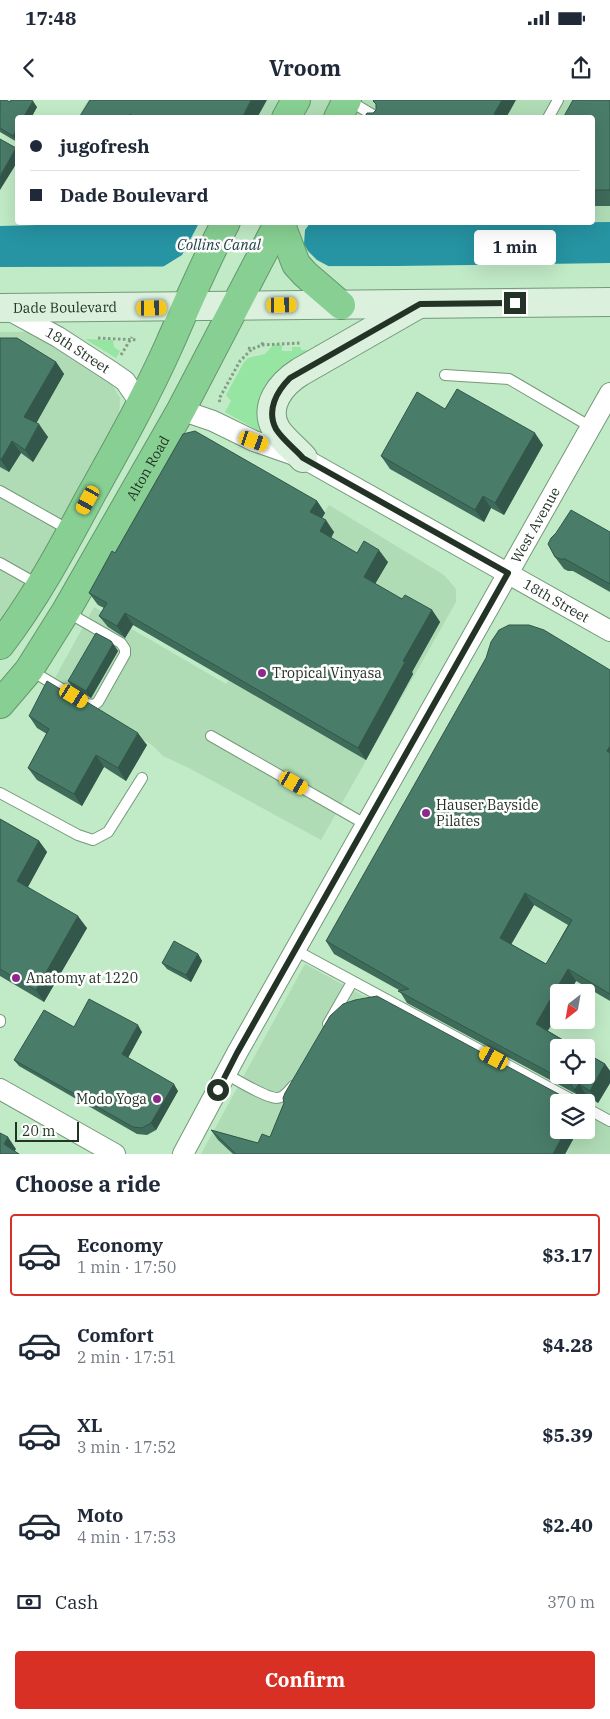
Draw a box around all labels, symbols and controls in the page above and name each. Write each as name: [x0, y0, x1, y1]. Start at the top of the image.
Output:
text: 17:48: [25, 6, 76, 30]
text: Vroom: [269, 53, 341, 82]
icon: back: [15, 54, 43, 82]
icon: share: [567, 54, 595, 82]
text: jugofresh: [60, 134, 150, 158]
text: Dade Boulevard: [60, 183, 208, 207]
callout: 1 min: [474, 230, 556, 266]
water label: Collins Canal: [177, 235, 262, 254]
text: 1 min: [493, 237, 537, 257]
route end: [504, 292, 526, 314]
car: [266, 297, 297, 313]
street label: Dade Boulevard: [13, 298, 118, 317]
car: [136, 300, 167, 316]
street label: 18th Street: [42, 323, 113, 377]
car: [237, 429, 270, 453]
street label: Alton Road: [122, 432, 174, 504]
car: [74, 483, 101, 517]
street label: West Avenue: [507, 484, 564, 566]
street label: 18th Street: [520, 575, 593, 627]
place label: Tropical Vinyasa: [272, 664, 382, 682]
marker: Tropical Vinyasa: [256, 667, 268, 679]
car: [57, 682, 90, 710]
car: [277, 769, 310, 797]
place label: Hauser Bayside Pilates: [436, 796, 539, 830]
marker: Hauser Bayside Pilates: [420, 807, 432, 819]
place label: Anatomy at 1220: [26, 969, 138, 987]
marker: Anatomy at 1220: [10, 972, 22, 984]
north arrow: [550, 984, 595, 1029]
map controls: [550, 984, 595, 1139]
button: locate: [550, 1039, 595, 1084]
car: [477, 1044, 510, 1072]
route start: [207, 1079, 229, 1101]
place label: Modo Yoga: [76, 1090, 147, 1108]
marker: Modo Yoga: [151, 1093, 163, 1105]
button: layers: [550, 1094, 595, 1139]
scale bar: [15, 1119, 79, 1142]
text: 20 m: [22, 1122, 55, 1140]
text: Choose a ride: [15, 1169, 161, 1198]
icon: car: [17, 1233, 62, 1278]
text: Economy: [77, 1233, 163, 1257]
text: $3.17: [542, 1243, 593, 1267]
text: 1 min · 17:50: [77, 1257, 176, 1277]
icon: car: [17, 1323, 62, 1368]
text: Comfort: [77, 1323, 154, 1347]
text: $4.28: [542, 1333, 593, 1357]
text: 2 min · 17:51: [77, 1347, 176, 1367]
icon: car: [17, 1413, 62, 1458]
text: XL: [77, 1413, 103, 1437]
text: $5.39: [542, 1423, 593, 1447]
text: 3 min · 17:52: [77, 1437, 176, 1457]
icon: car: [17, 1503, 62, 1548]
text: Moto: [77, 1503, 123, 1527]
text: $2.40: [542, 1513, 593, 1537]
text: 4 min · 17:53: [77, 1527, 176, 1547]
icon: cash: [15, 1588, 43, 1616]
text: Cash: [55, 1590, 99, 1614]
text: 370 m: [547, 1592, 595, 1612]
button: Confirm: [15, 1651, 595, 1709]

